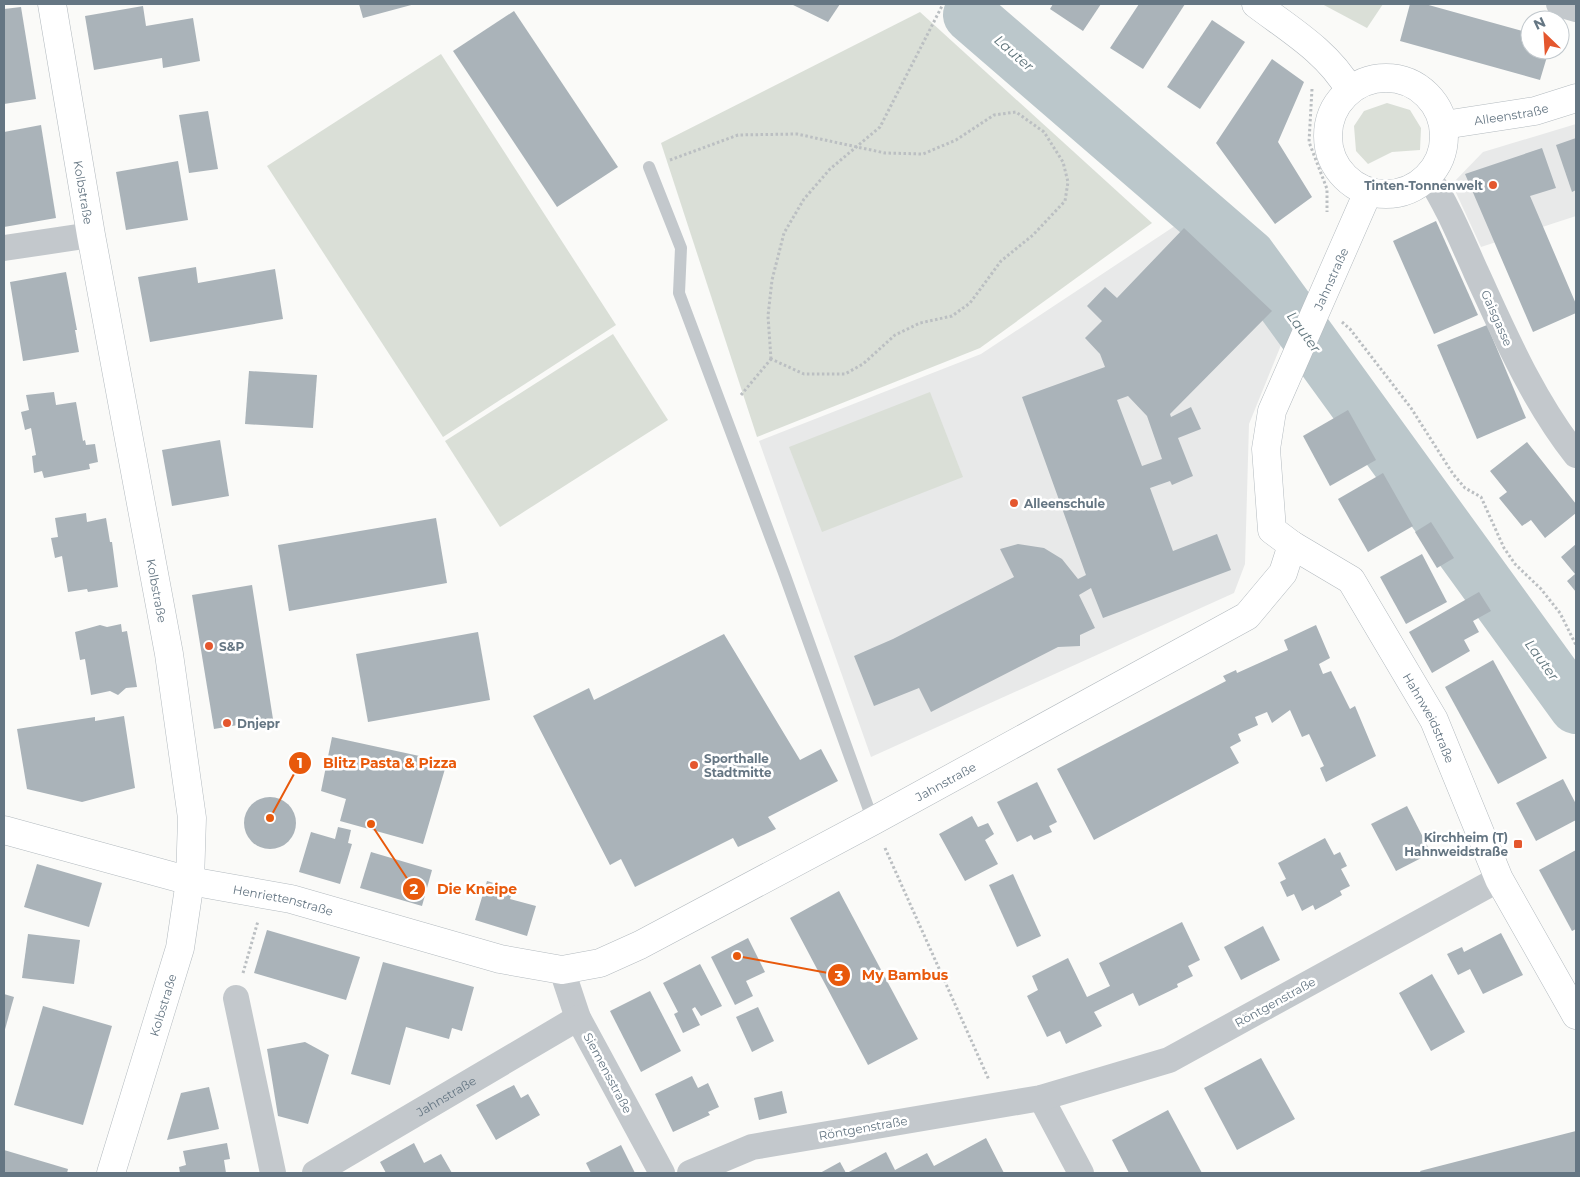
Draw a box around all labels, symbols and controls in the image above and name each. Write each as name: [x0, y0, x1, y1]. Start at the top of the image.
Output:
north arrow: [1520, 10, 1570, 60]
text: N: [1531, 13, 1548, 34]
water label: Lauter: [991, 31, 1038, 75]
street label: Alleenstraße: [1473, 100, 1550, 128]
street label: Kolbstraße: [71, 159, 97, 225]
place label: Tinten-Tonnenwelt: [1364, 178, 1484, 193]
marker: Tinten-Tonnenwelt: [1487, 179, 1499, 191]
street label: Jahnstraße: [1310, 245, 1351, 313]
street label: Gaisgasse: [1478, 288, 1516, 348]
water label: Lauter: [1283, 308, 1325, 356]
place label: Alleenschule: [1023, 496, 1105, 511]
marker: Alleenschule: [1008, 497, 1020, 509]
street label: Kolbstraße: [144, 557, 170, 624]
water label: Lauter: [1521, 636, 1563, 684]
place label: S&P: [219, 639, 244, 654]
marker: S&P: [203, 640, 215, 652]
street label: Hahnweidstraße: [1400, 670, 1458, 765]
place label: Dnjepr: [237, 716, 280, 731]
marker: Dnjepr: [221, 717, 233, 729]
callout: Blitz Pasta & Pizza: [288, 749, 467, 778]
place label: Sporthalle Stadtmitte: [704, 751, 772, 780]
text: 1: [297, 753, 303, 772]
text: Blitz Pasta & Pizza: [323, 754, 457, 772]
marker: Sporthalle Stadtmitte: [688, 759, 700, 771]
street label: Jahnstraße: [912, 759, 978, 804]
place label: Kirchheim (T) Hahnweidstraße: [1404, 830, 1508, 859]
marker: Kirchheim (T) Hahnweidstraße: [1512, 838, 1524, 850]
callout: Die Kneipe: [402, 874, 527, 903]
text: 2: [410, 879, 419, 898]
text: Die Kneipe: [437, 880, 517, 898]
street label: Henriettenstraße: [232, 881, 335, 918]
callout: My Bambus: [827, 961, 958, 990]
text: 3: [834, 966, 844, 985]
text: My Bambus: [862, 966, 949, 984]
street label: Kolbstraße: [146, 972, 180, 1038]
street label: Röntgenstraße: [1232, 974, 1318, 1030]
street label: Siemensstraße: [580, 1030, 636, 1116]
street label: Jahnstraße: [413, 1072, 479, 1120]
street label: Röntgenstraße: [817, 1113, 909, 1143]

